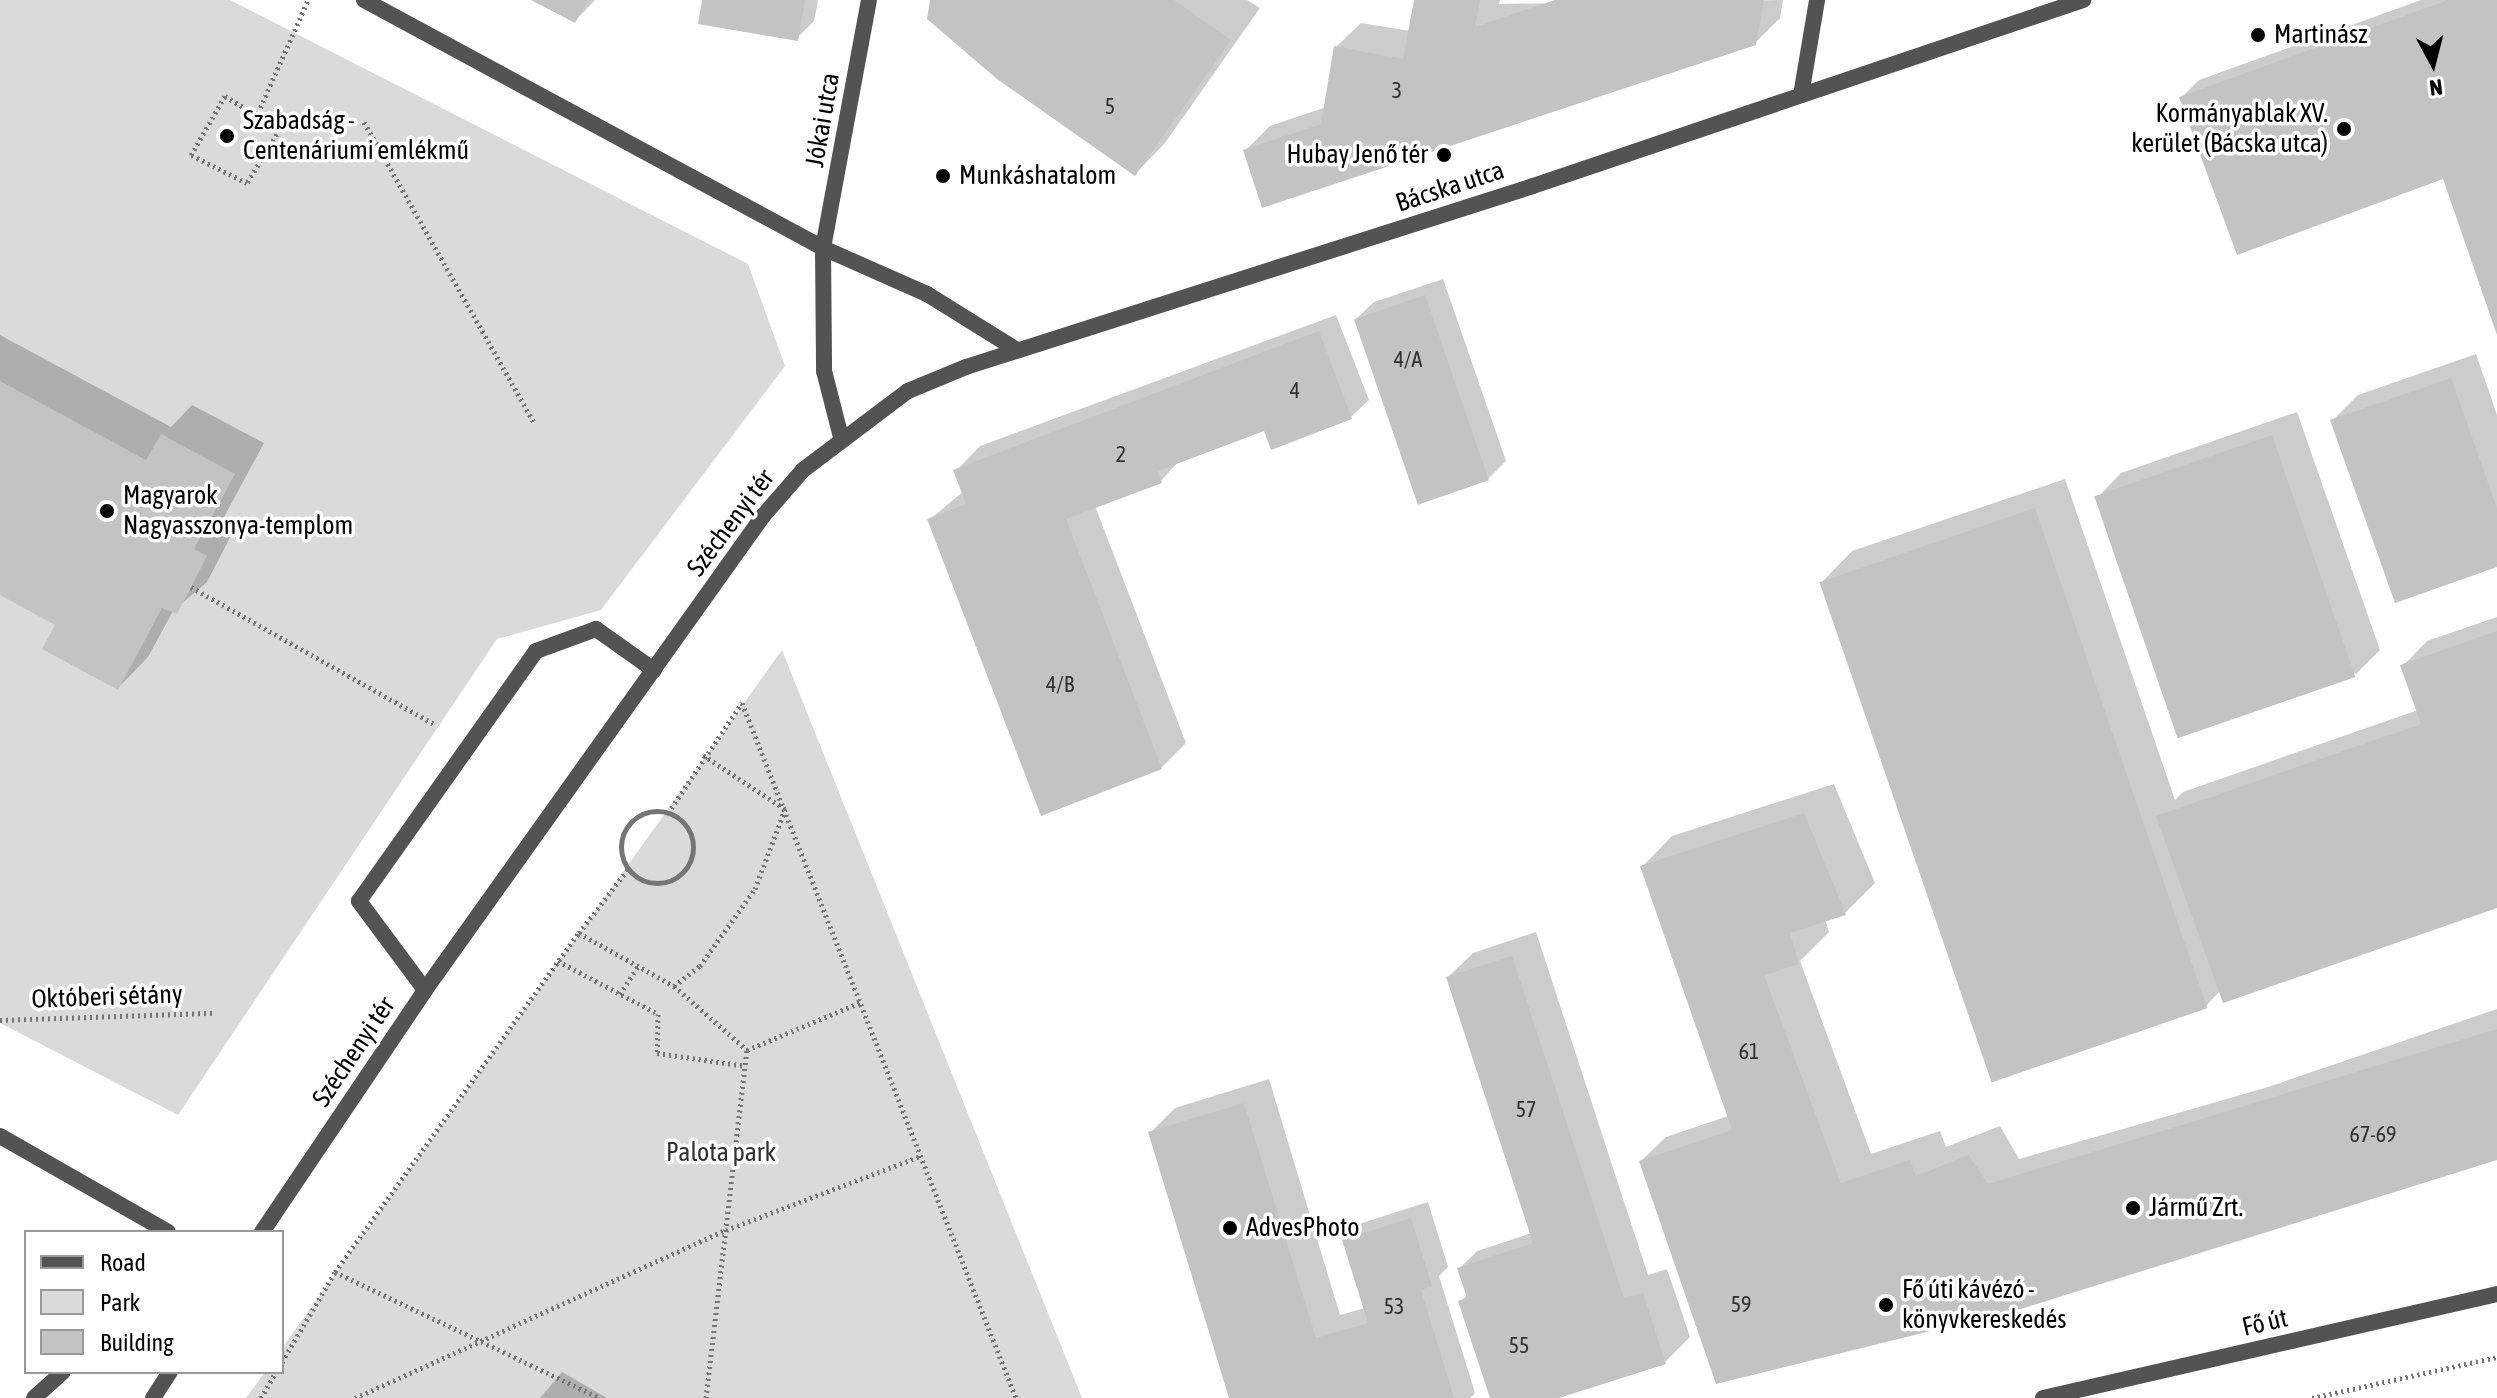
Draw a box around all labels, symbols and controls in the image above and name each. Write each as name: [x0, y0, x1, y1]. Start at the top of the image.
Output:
place label: Martinász: [2274, 19, 2368, 51]
north arrow: [2393, 24, 2473, 104]
marker: Martinász: [2249, 26, 2267, 44]
street label: Jókai utca: [799, 70, 847, 170]
text: N: [2428, 74, 2444, 102]
house number: 3: [1392, 78, 1402, 104]
house number: 5: [1105, 94, 1115, 120]
place label: Kormányablak XV. kerület (Bácska utca): [2131, 98, 2328, 160]
place label: Szabadság - Centenáriumi emlékmű: [243, 105, 469, 166]
marker: Kormányablak XV. kerület (Bácska utca): [2335, 120, 2353, 138]
marker: Szabadság - Centenáriumi emlékmű: [218, 127, 236, 145]
place label: Hubay Jenő tér: [1286, 139, 1428, 171]
marker: Hubay Jenő tér: [1435, 146, 1453, 164]
street label: Bácska utca: [1392, 155, 1508, 219]
place label: Munkáshatalom: [959, 160, 1116, 192]
marker: Munkáshatalom: [934, 167, 952, 185]
house number: 4/A: [1394, 347, 1422, 373]
house number: 4: [1290, 378, 1300, 404]
house number: 2: [1116, 442, 1126, 468]
street label: Széchenyi tér: [681, 464, 781, 582]
place label: Magyarok Nagyasszonya-templom: [123, 480, 353, 542]
marker: Magyarok Nagyasszonya-templom: [98, 502, 116, 520]
house number: 4/B: [1046, 672, 1074, 698]
street label: Októberi sétány: [31, 979, 183, 1015]
street label: Széchenyi tér: [306, 991, 402, 1113]
house number: 61: [1739, 1039, 1759, 1065]
house number: 57: [1516, 1097, 1536, 1123]
house number: 67-69: [2350, 1122, 2396, 1148]
park label: Palota park: [666, 1137, 776, 1169]
place label: Jármű Zrt.: [2149, 1192, 2243, 1224]
marker: Jármű Zrt.: [2124, 1199, 2142, 1217]
place label: AdvesPhoto: [1246, 1212, 1360, 1244]
marker: AdvesPhoto: [1221, 1219, 1239, 1237]
legend: [24, 1230, 284, 1374]
text: Road: [100, 1249, 146, 1276]
place label: Fő úti kávézó - könyvkereskedés: [1902, 1274, 2066, 1336]
text: Park: [100, 1289, 140, 1316]
house number: 59: [1731, 1292, 1751, 1318]
house number: 53: [1384, 1294, 1404, 1320]
marker: Fő úti kávézó - könyvkereskedés: [1877, 1296, 1895, 1314]
street label: Fő út: [2239, 1303, 2291, 1343]
text: Building: [100, 1329, 173, 1356]
house number: 55: [1509, 1333, 1529, 1359]

